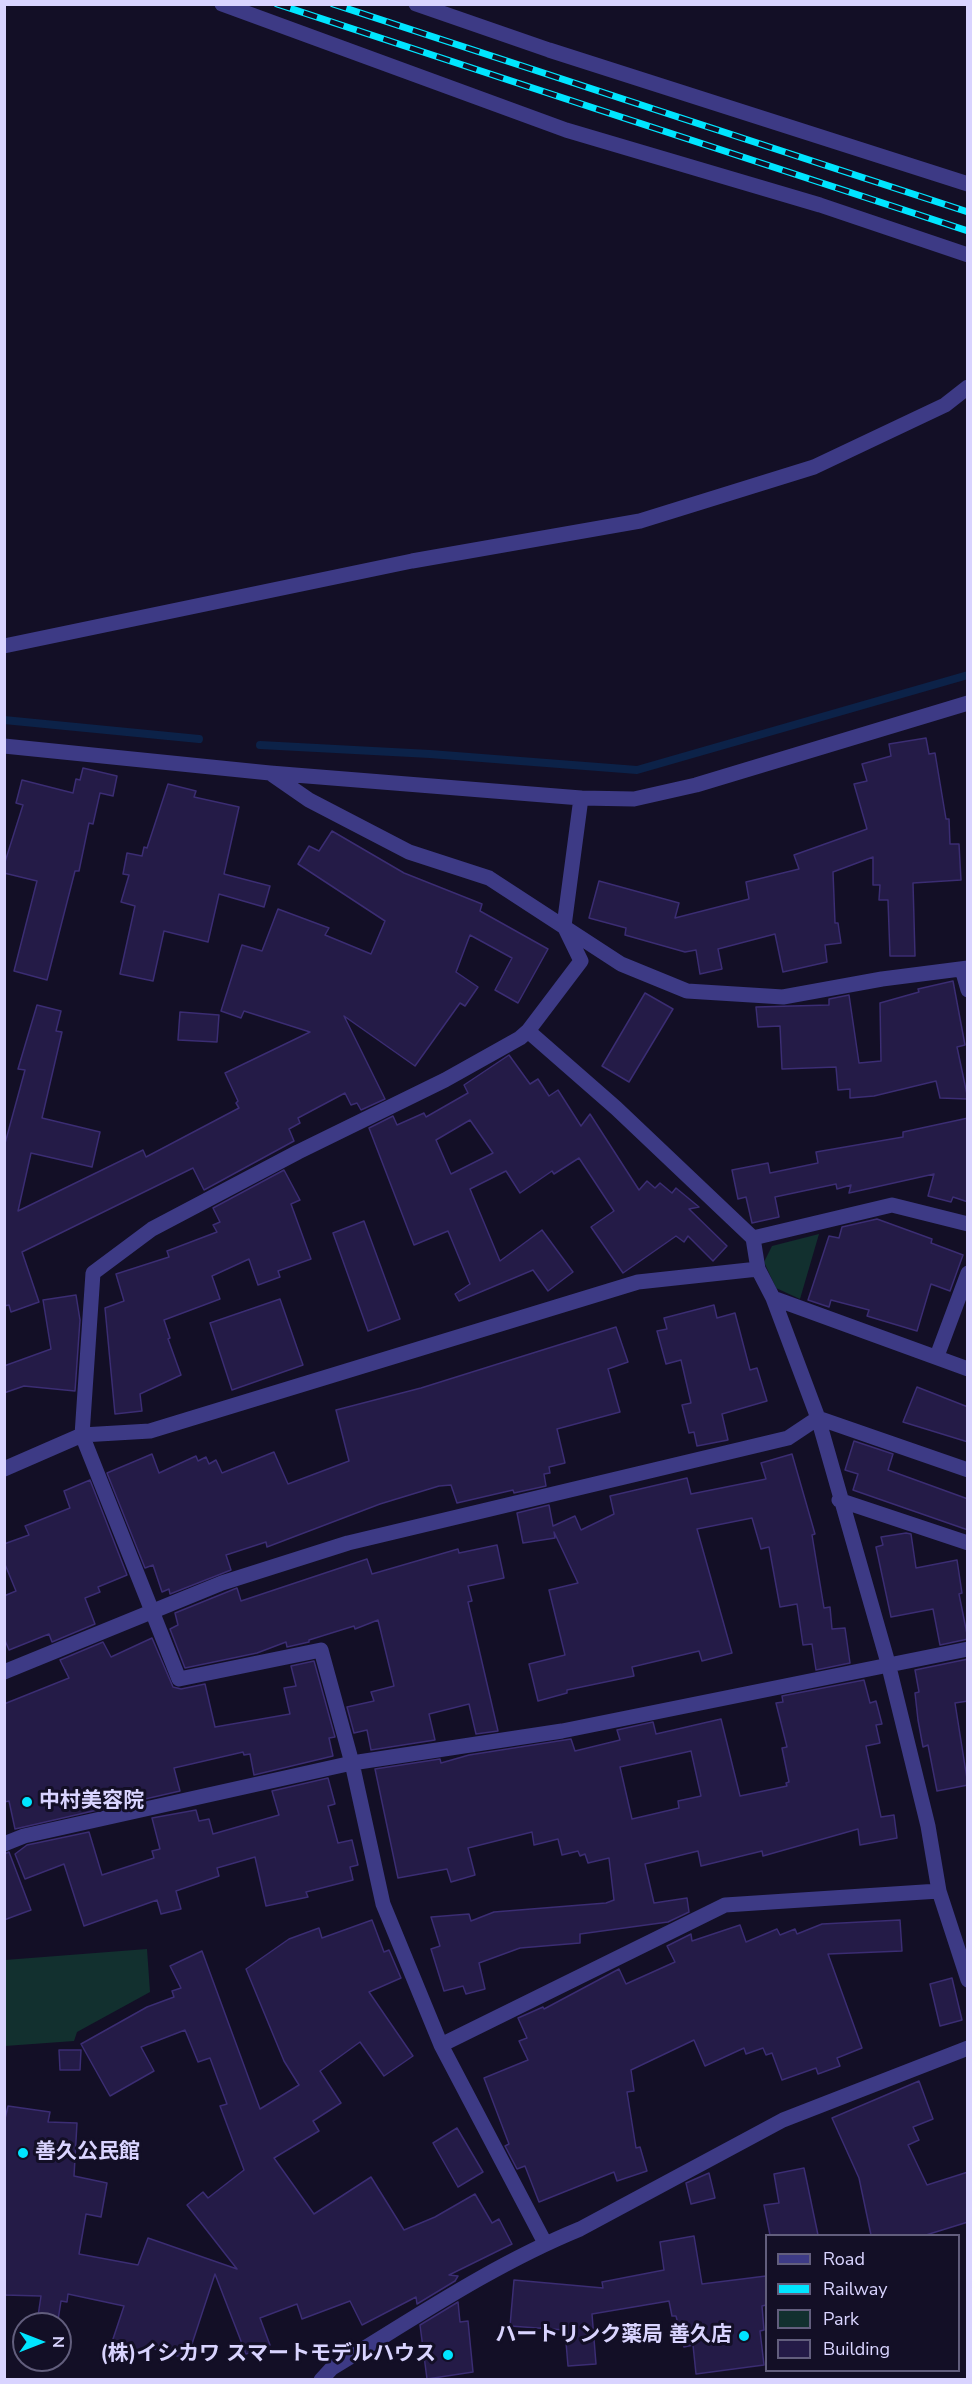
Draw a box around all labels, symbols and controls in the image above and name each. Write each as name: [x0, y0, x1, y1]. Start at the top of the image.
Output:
place label: 中村美容院: [39, 1789, 144, 1815]
marker: 中村美容院: [20, 1795, 34, 1809]
place label: 善久公民館: [35, 2140, 140, 2166]
marker: 善久公民館: [16, 2146, 30, 2160]
legend: [765, 2234, 960, 2372]
text: Road: [823, 2247, 865, 2271]
text: Railway: [823, 2277, 888, 2301]
text: Park: [823, 2307, 859, 2331]
north arrow: [12, 2312, 72, 2372]
place label: ハートリンク薬局 善久店: [495, 2323, 732, 2349]
marker: ハートリンク薬局 善久店: [737, 2329, 751, 2343]
text: N: [47, 2336, 69, 2348]
text: Building: [823, 2337, 890, 2361]
place label: (株)イシカワ スマートモデルハウス: [100, 2342, 436, 2368]
marker: (株)イシカワ スマートモデルハウス: [441, 2348, 455, 2362]

